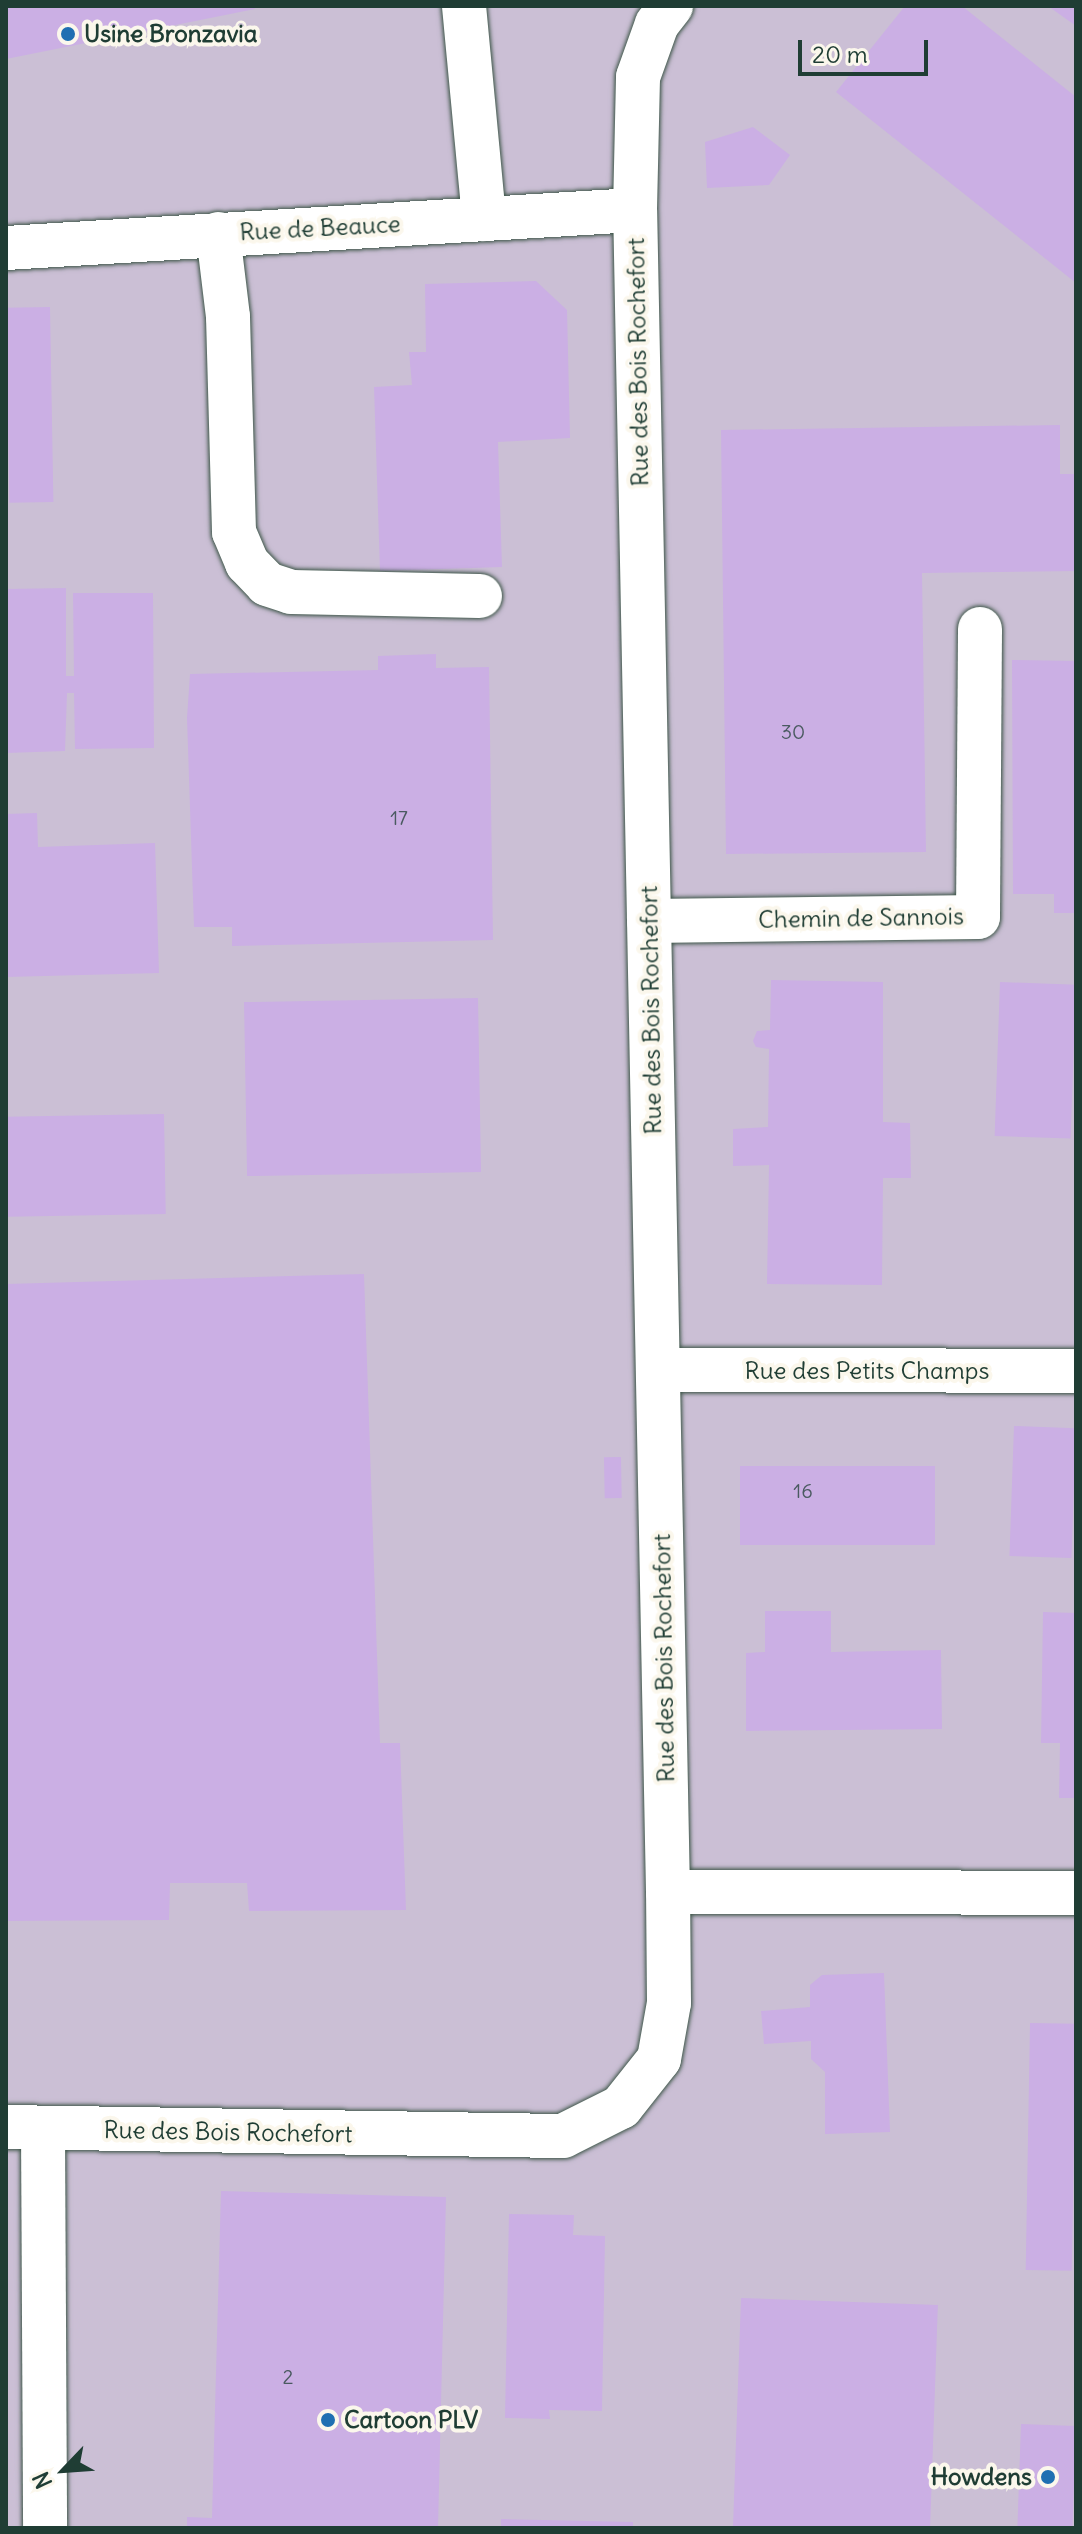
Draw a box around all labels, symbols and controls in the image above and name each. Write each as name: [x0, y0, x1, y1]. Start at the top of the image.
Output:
place label: Usine Bronzavia: [84, 20, 257, 48]
scale bar: [802, 24, 932, 74]
marker: Usine Bronzavia: [59, 25, 77, 43]
text: 20 m: [812, 39, 868, 69]
street label: Rue de Beauce: [239, 209, 401, 247]
street label: Rue des Bois Rochefort: [621, 237, 655, 487]
house number: 30: [781, 719, 805, 743]
house number: 17: [390, 805, 408, 829]
street label: Rue des Bois Rochefort: [634, 885, 668, 1135]
street label: Chemin de Sannois: [758, 902, 964, 934]
street label: Rue des Petits Champs: [745, 1357, 989, 1385]
house number: 16: [793, 1478, 813, 1502]
street label: Rue des Bois Rochefort: [647, 1533, 681, 1783]
street label: Rue des Bois Rochefort: [103, 2115, 353, 2149]
house number: 2: [283, 2364, 293, 2388]
place label: Cartoon PLV: [344, 2406, 478, 2434]
marker: Cartoon PLV: [319, 2411, 337, 2429]
north arrow: [24, 2430, 104, 2510]
place label: Howdens: [931, 2463, 1032, 2491]
text: N: [26, 2467, 58, 2493]
marker: Howdens: [1039, 2468, 1057, 2486]

